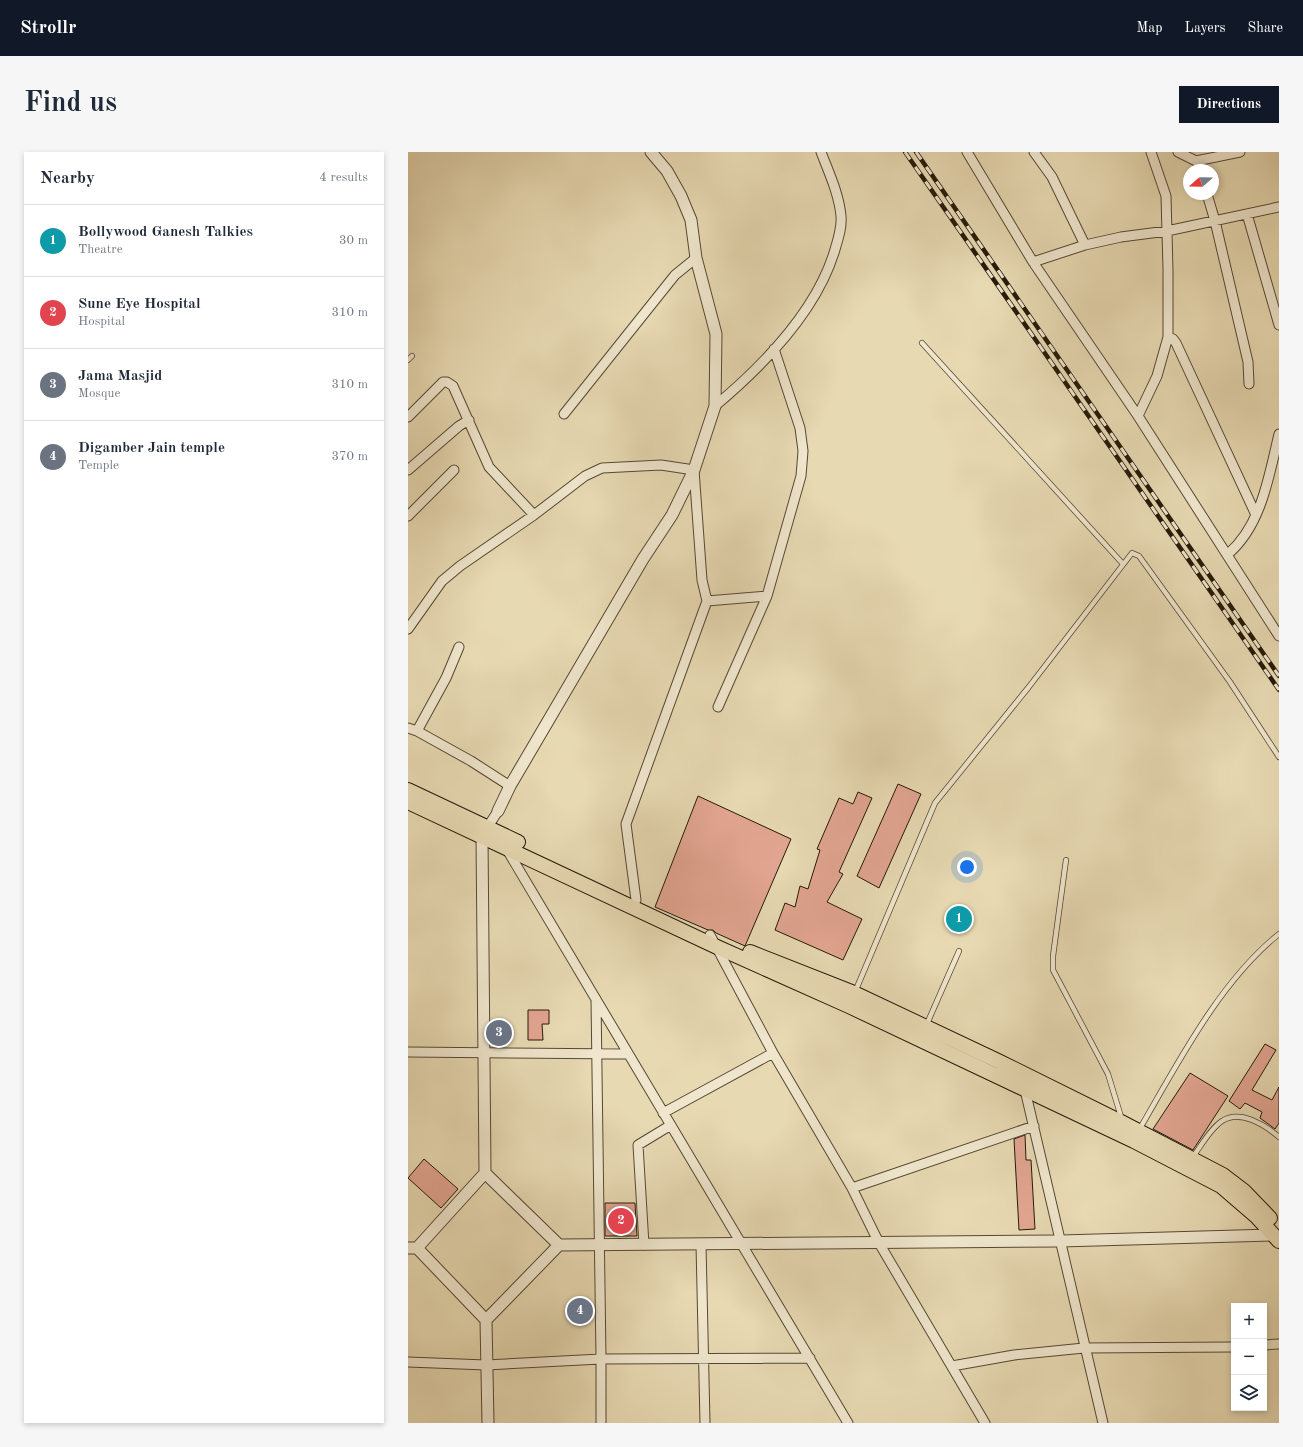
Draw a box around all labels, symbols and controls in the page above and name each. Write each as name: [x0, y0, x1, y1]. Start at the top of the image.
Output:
text: Strollr: [20, 19, 76, 38]
text: Map: [1137, 21, 1163, 35]
text: Layers: [1185, 21, 1226, 35]
text: Share: [1248, 21, 1283, 35]
button: Directions: [1179, 86, 1279, 123]
text: Find us: [24, 90, 117, 118]
north arrow: [1183, 164, 1219, 200]
text: Nearby: [40, 170, 95, 187]
text: 4 results: [319, 171, 368, 184]
text: Bollywood Ganesh Talkies: [78, 225, 253, 240]
text: 1: [49, 234, 57, 247]
text: 30 m: [339, 234, 368, 247]
text: Theatre: [78, 243, 123, 256]
text: Sune Eye Hospital: [78, 297, 201, 312]
text: 2: [49, 306, 57, 319]
text: 310 m: [331, 306, 368, 319]
text: Hospital: [78, 315, 125, 328]
text: Jama Masjid: [78, 369, 162, 384]
text: 3: [49, 378, 57, 391]
text: 310 m: [331, 378, 368, 391]
text: Mosque: [78, 387, 120, 400]
text: Digamber Jain temple: [78, 441, 225, 456]
text: 4: [49, 450, 57, 463]
text: 370 m: [331, 450, 368, 463]
text: Temple: [78, 459, 119, 472]
your location: [957, 857, 977, 877]
pin: 1: [946, 904, 972, 934]
pin: 3: [486, 1018, 512, 1048]
pin: 2: [608, 1206, 634, 1236]
pin: 4: [567, 1296, 593, 1326]
map controls: [1231, 1303, 1267, 1411]
button: +: [1231, 1303, 1267, 1339]
button: −: [1231, 1339, 1267, 1375]
button: layers: [1231, 1375, 1267, 1411]

